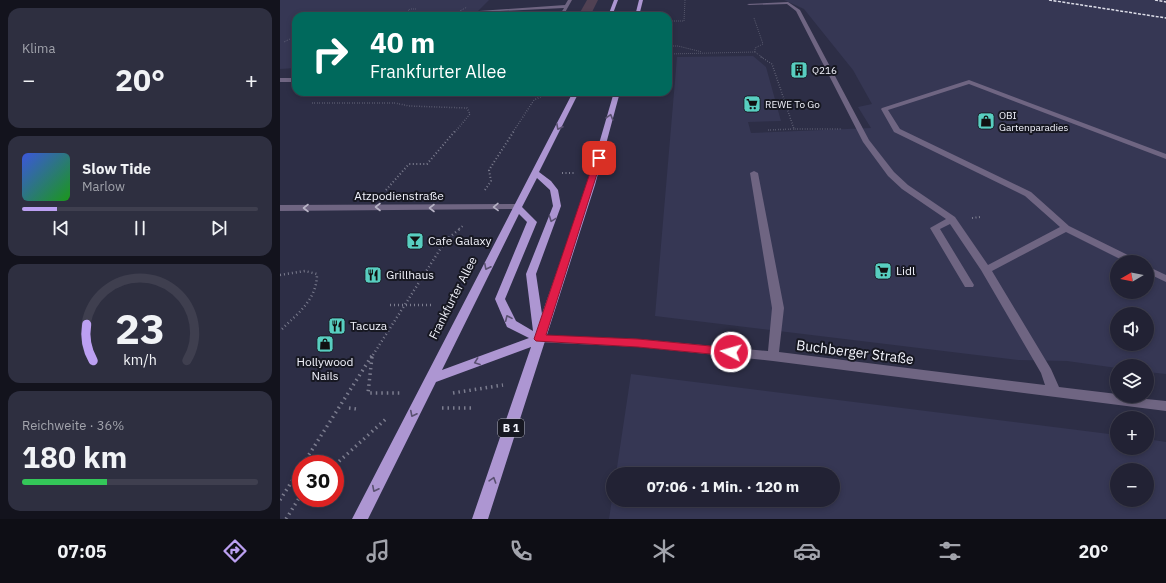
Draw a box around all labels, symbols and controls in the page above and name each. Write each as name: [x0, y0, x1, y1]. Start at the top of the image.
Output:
text: 40 m: [370, 24, 435, 61]
icon: right: [304, 28, 356, 80]
text: Klima: [22, 40, 55, 57]
text: 20°: [115, 60, 165, 99]
text: Frankfurter Allee: [370, 60, 506, 83]
building icon: Q216: [789, 60, 809, 80]
place label: Q216: [812, 64, 837, 77]
text: −: [22, 65, 35, 94]
text: +: [245, 65, 258, 94]
supermarket icon: REWE To Go: [742, 94, 762, 114]
place label: REWE To Go: [765, 98, 820, 111]
place label: OBI Gartenparadies: [999, 109, 1069, 134]
shop icon: OBI Gartenparadies: [976, 111, 996, 131]
one-way arrow: [605, 114, 614, 121]
one-way arrow: [556, 122, 564, 130]
pin: [582, 141, 616, 175]
icon: arrive: [588, 147, 610, 169]
text: Slow Tide: [82, 159, 151, 178]
text: Marlow: [82, 178, 125, 195]
street label: Atzpodienstraße: [354, 188, 444, 203]
one-way arrow: [375, 203, 381, 212]
one-way arrow: [493, 203, 499, 211]
one-way arrow: [303, 204, 309, 212]
one-way arrow: [429, 204, 435, 212]
one-way arrow: [549, 215, 557, 222]
icon: previous: [50, 217, 72, 239]
icon: pause: [129, 217, 151, 239]
icon: next: [208, 217, 230, 239]
bar icon: Cafe Galaxy: [405, 231, 425, 251]
place label: Cafe Galaxy: [428, 233, 492, 248]
street label: Frankfurter Allee: [425, 254, 480, 342]
north arrow: [1110, 255, 1154, 299]
map controls: [1110, 255, 1154, 507]
supermarket icon: Lidl: [873, 261, 893, 281]
one-way arrow: [484, 262, 492, 270]
place label: Lidl: [896, 263, 915, 278]
restaurant icon: Grillhaus: [363, 265, 383, 285]
place label: Grillhaus: [386, 267, 434, 282]
text: 23: [115, 301, 165, 355]
button: sound: [1110, 307, 1154, 351]
one-way arrow: [505, 315, 513, 322]
restaurant icon: Tacuza: [327, 316, 347, 336]
place label: Tacuza: [350, 318, 388, 333]
position arrow: [710, 331, 752, 373]
shop icon: Hollywood Nails: [315, 334, 335, 354]
street label: Buchberger Straße: [795, 336, 915, 368]
text: km/h: [123, 350, 157, 369]
place label: Hollywood Nails: [296, 354, 354, 383]
one-way arrow: [474, 357, 481, 365]
button: layers: [1110, 359, 1154, 403]
one-way arrow: [411, 410, 418, 417]
button: +: [1110, 411, 1154, 455]
text: Reichweite · 36%: [22, 417, 124, 434]
road number: B 1: [498, 419, 524, 437]
text: 180 km: [22, 437, 127, 476]
speed limit sign: 30: [292, 455, 344, 507]
button: −: [1110, 463, 1154, 507]
one-way arrow: [488, 476, 497, 483]
text: 07:06 · 1 Min. · 120 m: [647, 477, 799, 496]
one-way arrow: [373, 484, 380, 492]
icon: directions: [221, 537, 249, 565]
icon: music: [364, 537, 392, 565]
icon: phone: [507, 537, 535, 565]
icon: climate: [650, 537, 678, 565]
icon: car: [793, 537, 821, 565]
icon: filters: [936, 537, 964, 565]
text: 07:05: [57, 540, 107, 563]
text: 20°: [1078, 540, 1109, 563]

